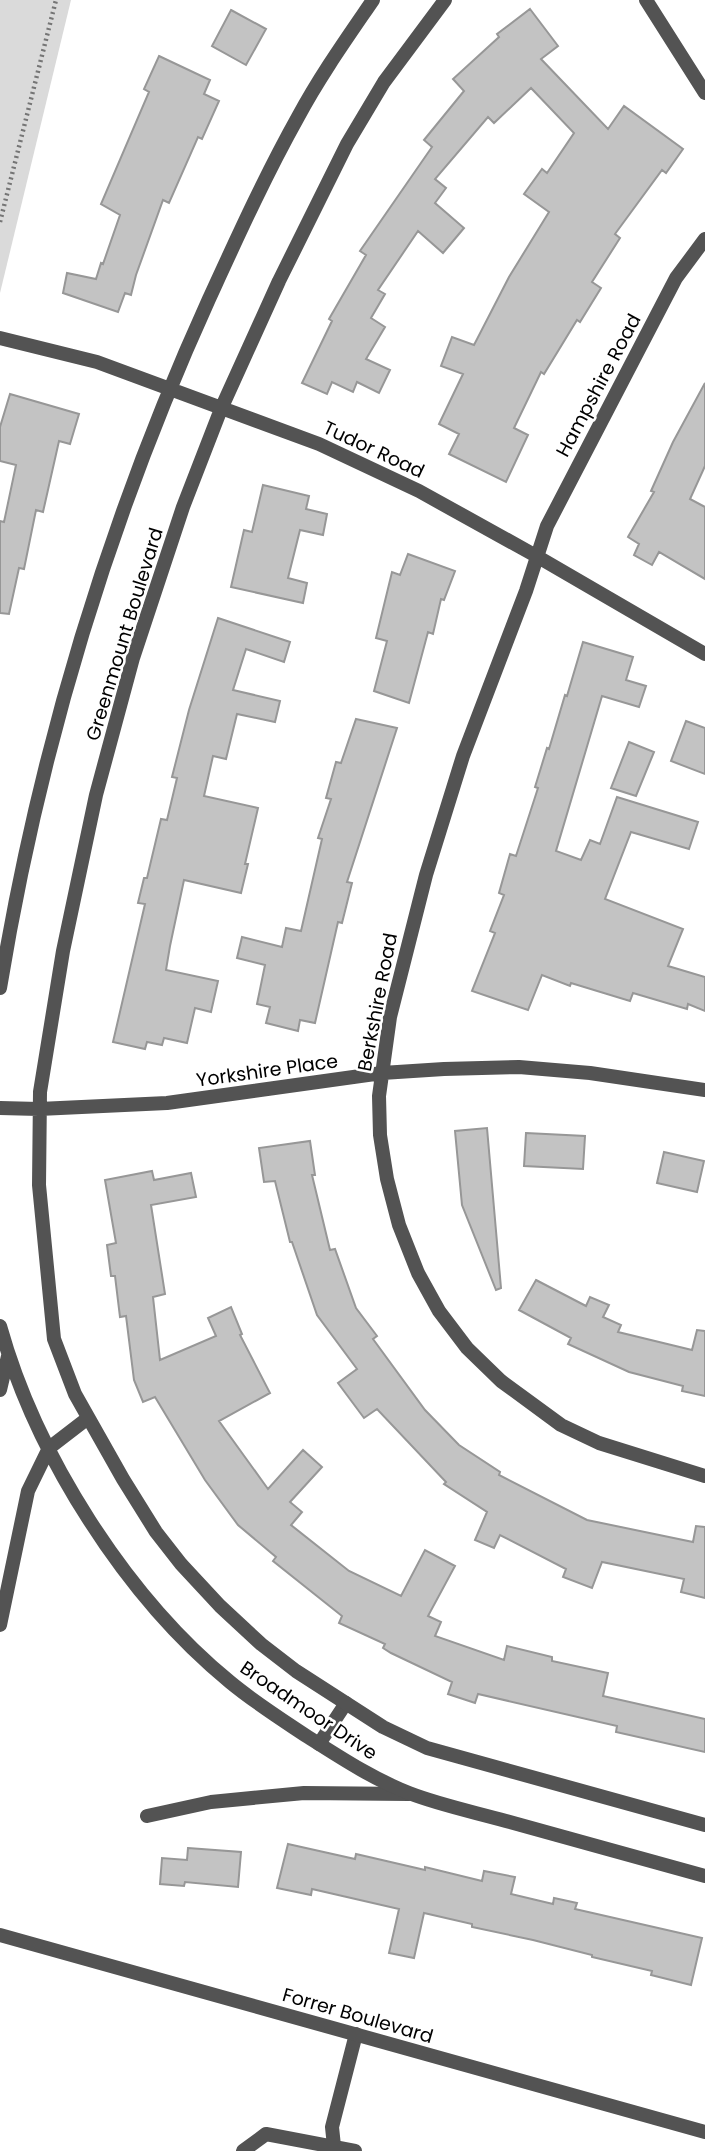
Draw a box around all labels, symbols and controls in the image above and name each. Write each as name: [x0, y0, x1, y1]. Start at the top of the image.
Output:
street label: Hampshire Road: [549, 309, 648, 462]
street label: Tudor Road: [319, 414, 429, 485]
street label: Greenmount Boulevard: [79, 524, 170, 744]
street label: Berkshire Road: [351, 931, 404, 1074]
street label: Yorkshire Place: [195, 1047, 340, 1094]
street label: Broadmoor Drive: [235, 1654, 383, 1766]
street label: Forrer Boulevard: [279, 1981, 436, 2050]

